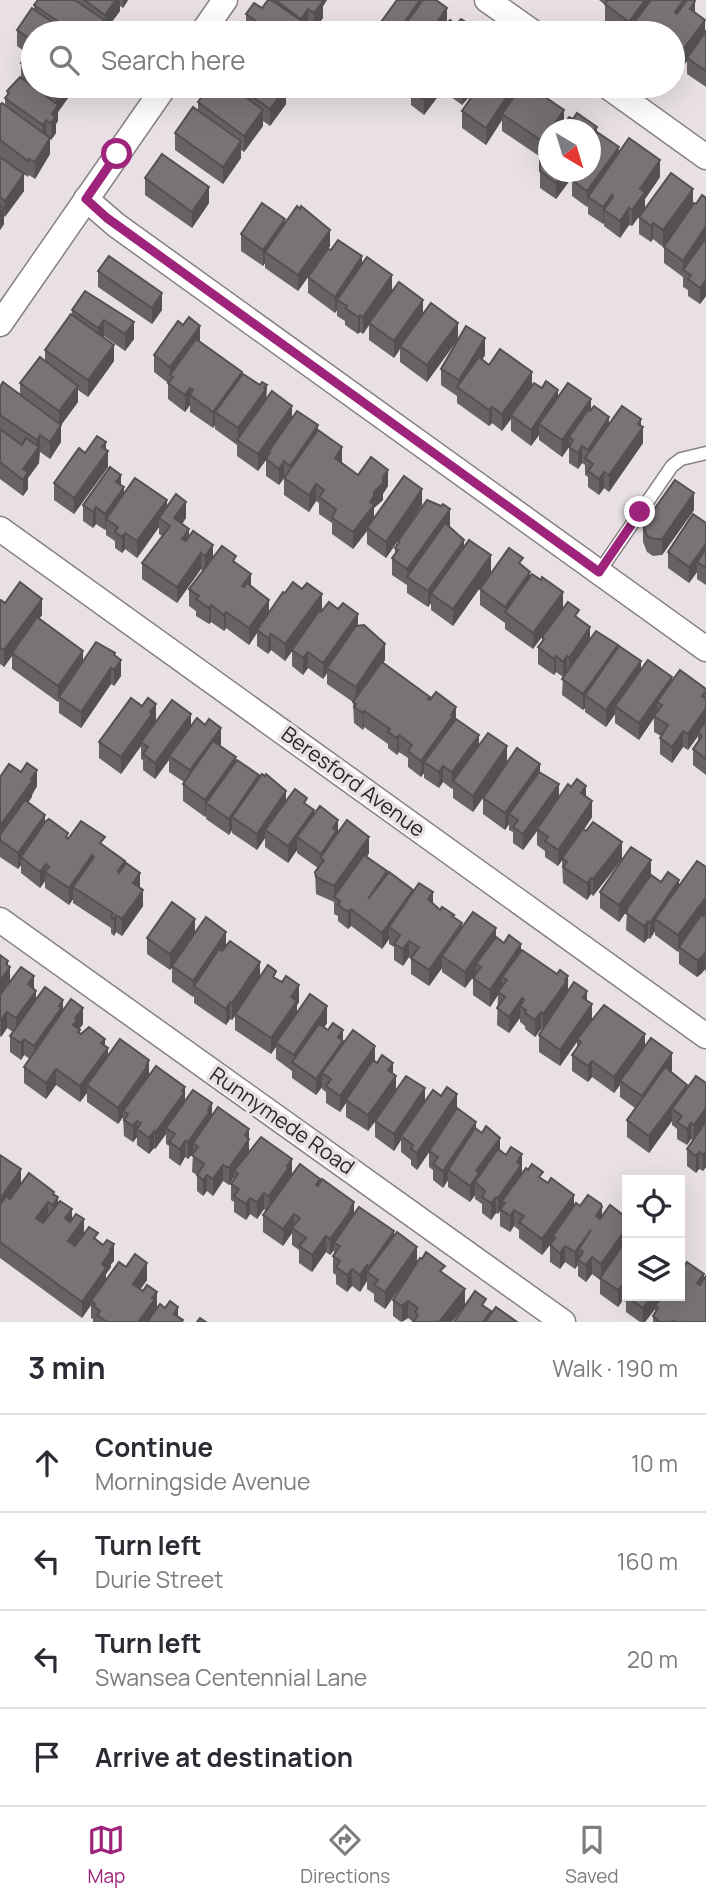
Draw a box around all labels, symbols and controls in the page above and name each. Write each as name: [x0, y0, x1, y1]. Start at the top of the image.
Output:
search box: [21, 21, 685, 98]
icon: search: [45, 41, 83, 79]
text: Search here: [101, 42, 246, 78]
north arrow: [538, 119, 601, 182]
route start: [101, 138, 132, 169]
route end: [624, 496, 655, 527]
street label: Beresford Avenue: [276, 720, 431, 843]
street label: Runnymede Road: [205, 1060, 360, 1180]
map controls: [622, 1175, 685, 1301]
button: locate: [622, 1175, 685, 1238]
button: layers: [622, 1238, 685, 1301]
text: 3 min: [28, 1347, 106, 1388]
text: Walk · 190 m: [552, 1352, 678, 1384]
text: Continue: [95, 1429, 213, 1465]
icon: ahead: [28, 1444, 66, 1482]
text: 10 m: [631, 1447, 678, 1479]
text: Morningside Avenue: [95, 1465, 310, 1497]
text: Turn left: [95, 1527, 202, 1563]
icon: left: [28, 1542, 66, 1580]
text: 160 m: [617, 1545, 678, 1577]
text: Durie Street: [95, 1563, 223, 1595]
text: Turn left: [95, 1625, 202, 1661]
icon: left: [28, 1640, 66, 1678]
text: 20 m: [627, 1643, 678, 1675]
text: Swansea Centennial Lane: [95, 1661, 367, 1693]
icon: arrive: [28, 1738, 66, 1776]
text: Arrive at destination: [95, 1739, 353, 1775]
tab: Map: [87, 1821, 125, 1889]
tab: Directions: [300, 1821, 390, 1889]
tab: Saved: [565, 1821, 619, 1889]

